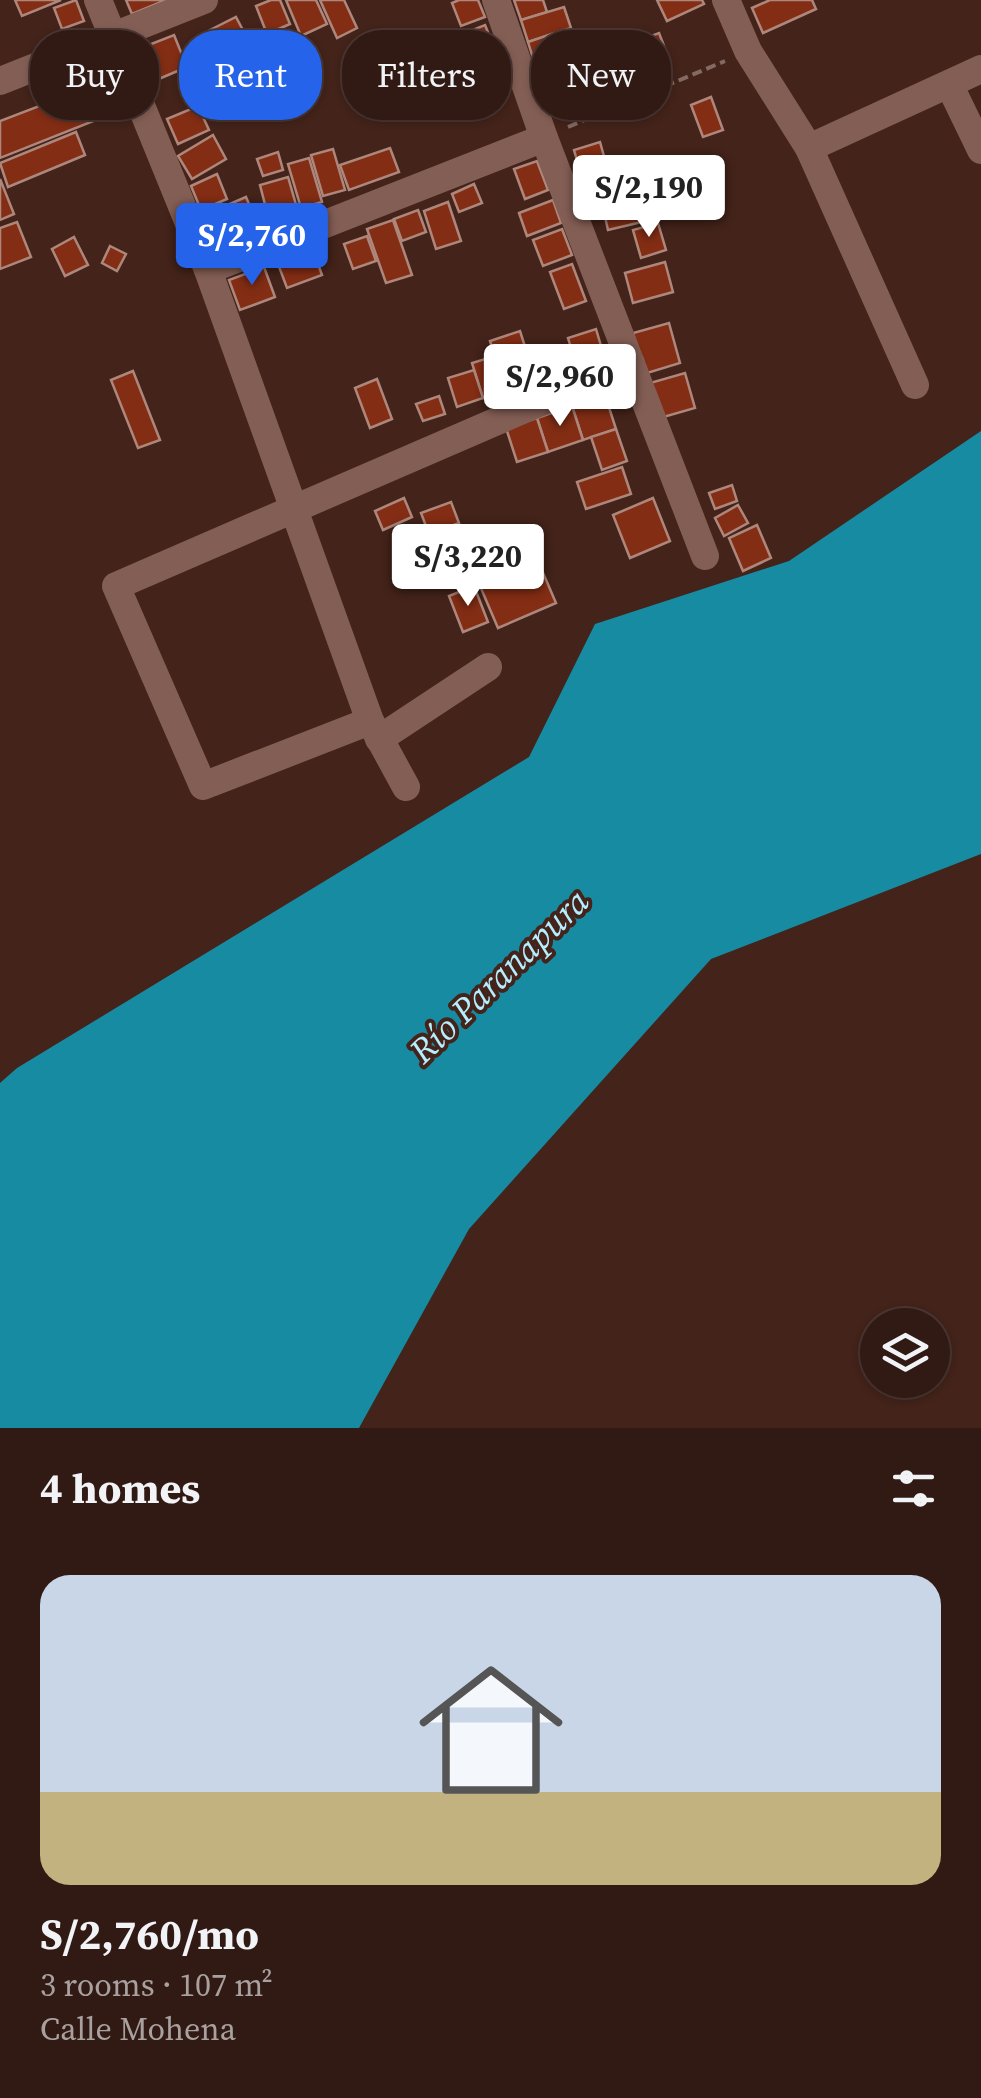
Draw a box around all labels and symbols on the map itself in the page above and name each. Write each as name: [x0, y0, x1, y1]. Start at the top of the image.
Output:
pin: S/2,190: [557, 155, 741, 240]
pin: S/2,760: [160, 203, 344, 288]
pin: S/2,960: [468, 344, 652, 429]
pin: S/3,220: [376, 524, 560, 609]
water label: Río Paranapura: [398, 878, 599, 1075]

